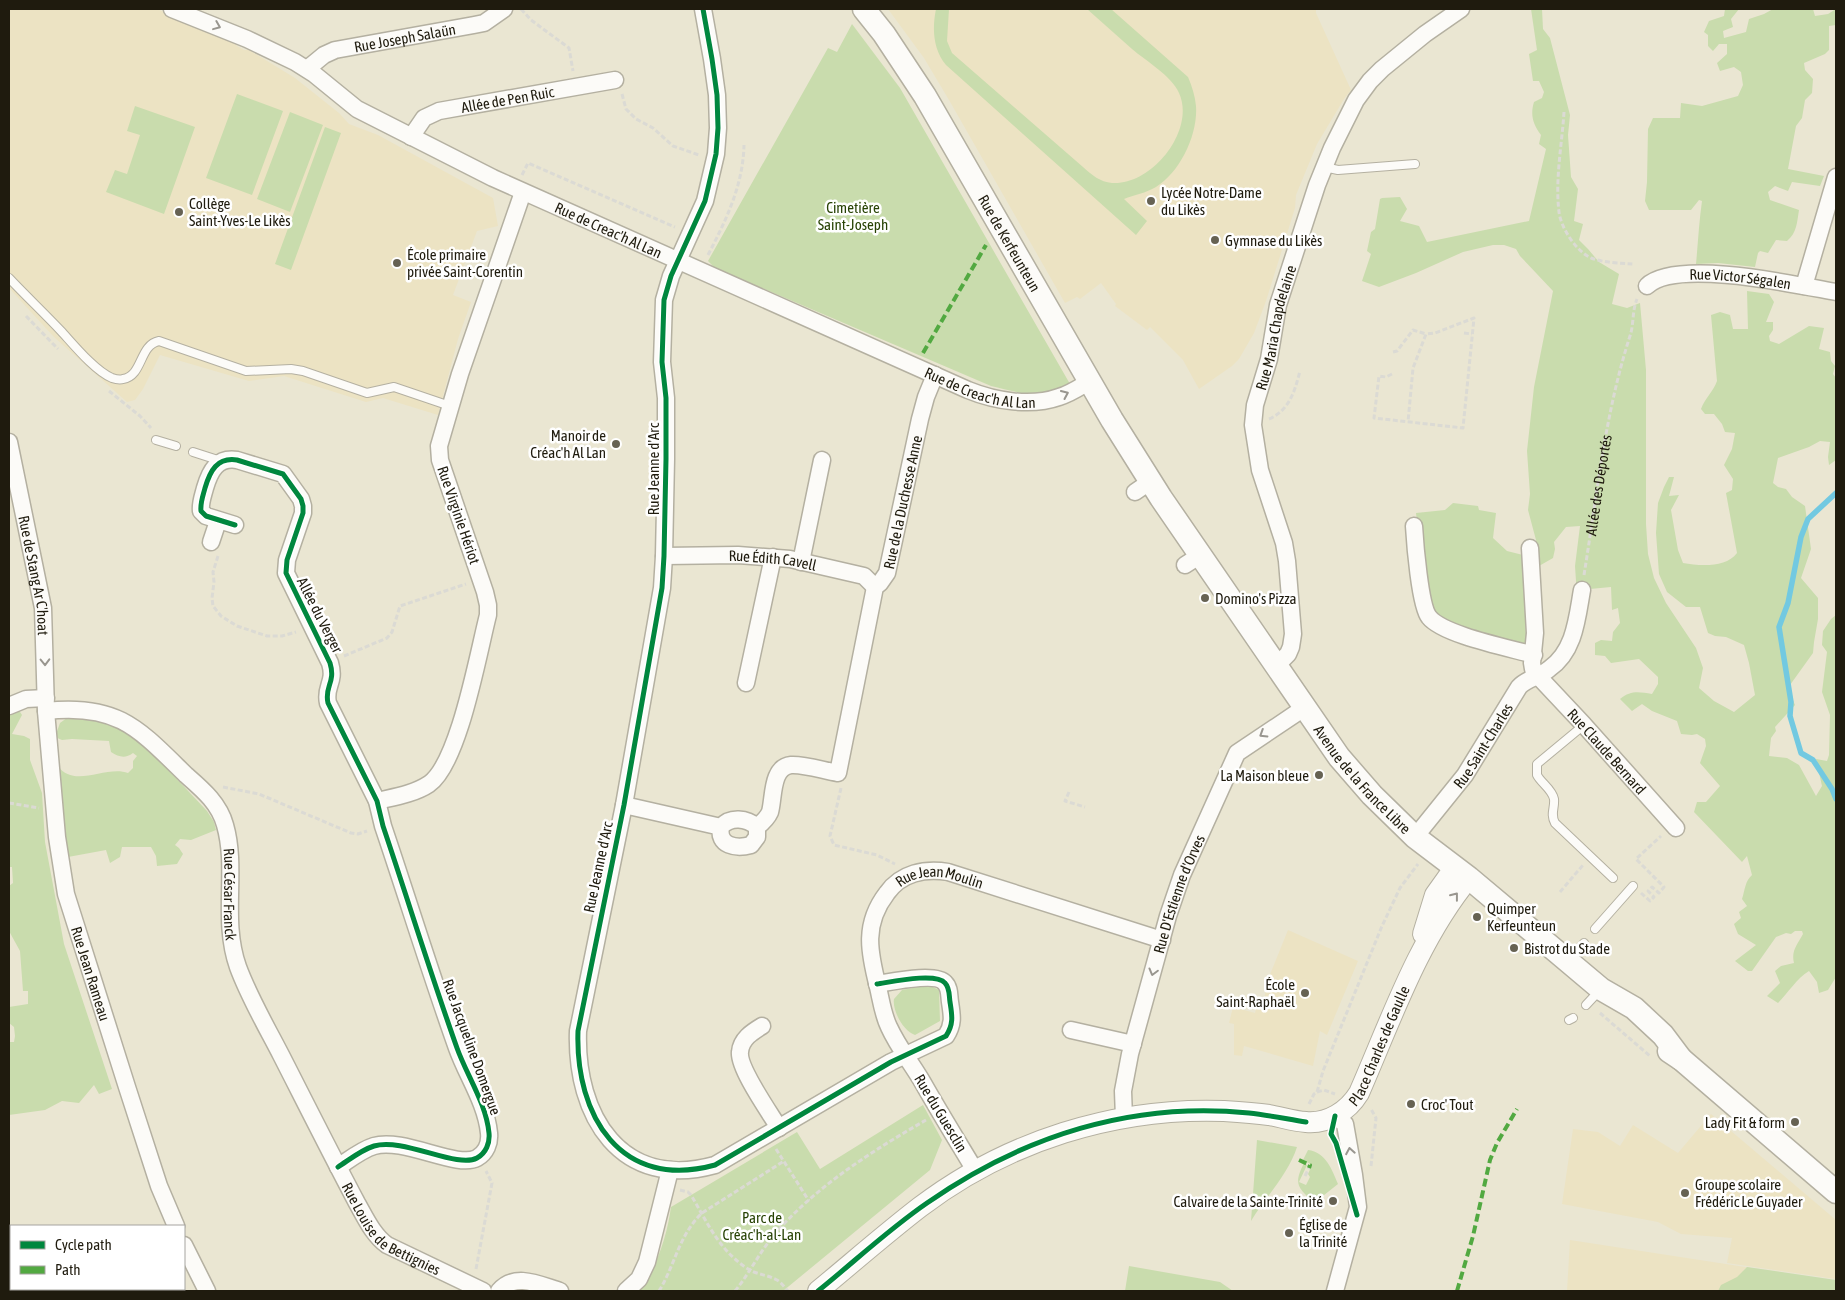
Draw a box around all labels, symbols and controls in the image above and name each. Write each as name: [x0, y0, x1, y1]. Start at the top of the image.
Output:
one-way arrow: [213, 20, 221, 30]
street label: Rue Joseph Salaün: [353, 20, 457, 55]
street label: Allée de Pen Ruic: [460, 82, 556, 115]
place label: Lycée Notre-Dame du Likès: [1161, 184, 1262, 218]
street label: Rue de Kerfeunteun: [975, 192, 1044, 294]
place label: Collège Saint-Yves-Le Likès: [189, 195, 291, 229]
marker: Lycée Notre-Dame du Likès: [1145, 195, 1157, 207]
street label: Rue de Creac'h Al Lan: [552, 198, 665, 261]
park label: Cimetière Saint-Joseph: [818, 199, 888, 233]
marker: Collège Saint-Yves-Le Likès: [173, 206, 185, 218]
place label: Gymnase du Likès: [1225, 232, 1322, 249]
marker: Gymnase du Likès: [1209, 234, 1221, 246]
place label: École primaire privée Saint-Corentin: [407, 246, 523, 280]
marker: École primaire privée Saint-Corentin: [391, 257, 403, 269]
street label: Rue Maria Chapdelaine: [1252, 263, 1299, 392]
street label: Rue Victor Ségalen: [1689, 265, 1792, 292]
street label: Rue de Creac'h Al Lan: [922, 363, 1036, 411]
one-way arrow: [1060, 390, 1069, 401]
street label: Rue Jeanne d'Arc: [645, 422, 662, 515]
place label: Manoir de Créac'h Al Lan: [530, 427, 606, 461]
street label: Allée des Déportés: [1582, 433, 1614, 537]
street label: Rue de la Duchesse Anne: [880, 434, 925, 570]
marker: Manoir de Créac'h Al Lan: [610, 438, 622, 450]
street label: Rue Virginie Hériot: [434, 464, 484, 566]
street label: Rue de Stang Ar C'hoat: [16, 514, 52, 636]
street label: Rue Édith Cavell: [728, 546, 818, 573]
street label: Allée du Verger: [294, 575, 346, 656]
place label: Domino's Pizza: [1215, 590, 1297, 607]
marker: Domino's Pizza: [1199, 592, 1211, 604]
one-way arrow: [40, 658, 50, 666]
street label: Rue Saint-Charles: [1449, 700, 1516, 791]
street label: Rue Claude Bernard: [1564, 705, 1650, 797]
street label: Avenue de la France Libre: [1311, 721, 1415, 837]
one-way arrow: [1260, 728, 1269, 738]
place label: La Maison bleue: [1220, 767, 1309, 784]
marker: La Maison bleue: [1313, 769, 1325, 781]
street label: Rue Jeanne d'Arc: [580, 820, 616, 914]
street label: Rue D'Estienne d'Orves: [1150, 832, 1208, 955]
street label: Rue César Franck: [221, 847, 240, 942]
street label: Rue Jean Moulin: [892, 862, 986, 891]
one-way arrow: [1449, 893, 1457, 902]
place label: Quimper Kerfeunteun: [1487, 900, 1556, 934]
marker: Quimper Kerfeunteun: [1471, 911, 1483, 923]
street label: Rue Jean Rameau: [68, 924, 114, 1023]
place label: Bistrot du Stade: [1524, 940, 1610, 957]
marker: Bistrot du Stade: [1508, 942, 1520, 954]
one-way arrow: [1149, 968, 1159, 976]
place label: École Saint-Raphaël: [1216, 976, 1295, 1010]
street label: Rue Jacqueline Domergue: [440, 977, 505, 1117]
street label: Place Charles de Gaulle: [1345, 983, 1412, 1109]
marker: École Saint-Raphaël: [1299, 987, 1311, 999]
street label: Rue du Guesclin: [911, 1071, 971, 1155]
place label: Croc' Tout: [1421, 1096, 1474, 1113]
marker: Croc' Tout: [1405, 1098, 1417, 1110]
place label: Lady Fit & form: [1705, 1114, 1785, 1131]
marker: Lady Fit & form: [1789, 1116, 1801, 1128]
one-way arrow: [1345, 1146, 1355, 1155]
place label: Groupe scolaire Frédéric Le Guyader: [1695, 1176, 1803, 1210]
street label: Rue Louise de Bettignies: [339, 1179, 443, 1278]
marker: Groupe scolaire Frédéric Le Guyader: [1679, 1187, 1691, 1199]
place label: Calvaire de la Sainte-Trinité: [1173, 1193, 1323, 1210]
marker: Calvaire de la Sainte-Trinité: [1327, 1195, 1339, 1207]
park label: Parc de Créac'h-al-Lan: [723, 1209, 801, 1243]
place label: Église de la Trinité: [1299, 1216, 1348, 1250]
legend: [10, 1225, 185, 1290]
marker: Église de la Trinité: [1283, 1227, 1295, 1239]
text: Cycle path: [55, 1236, 112, 1253]
text: Path: [55, 1261, 81, 1278]

